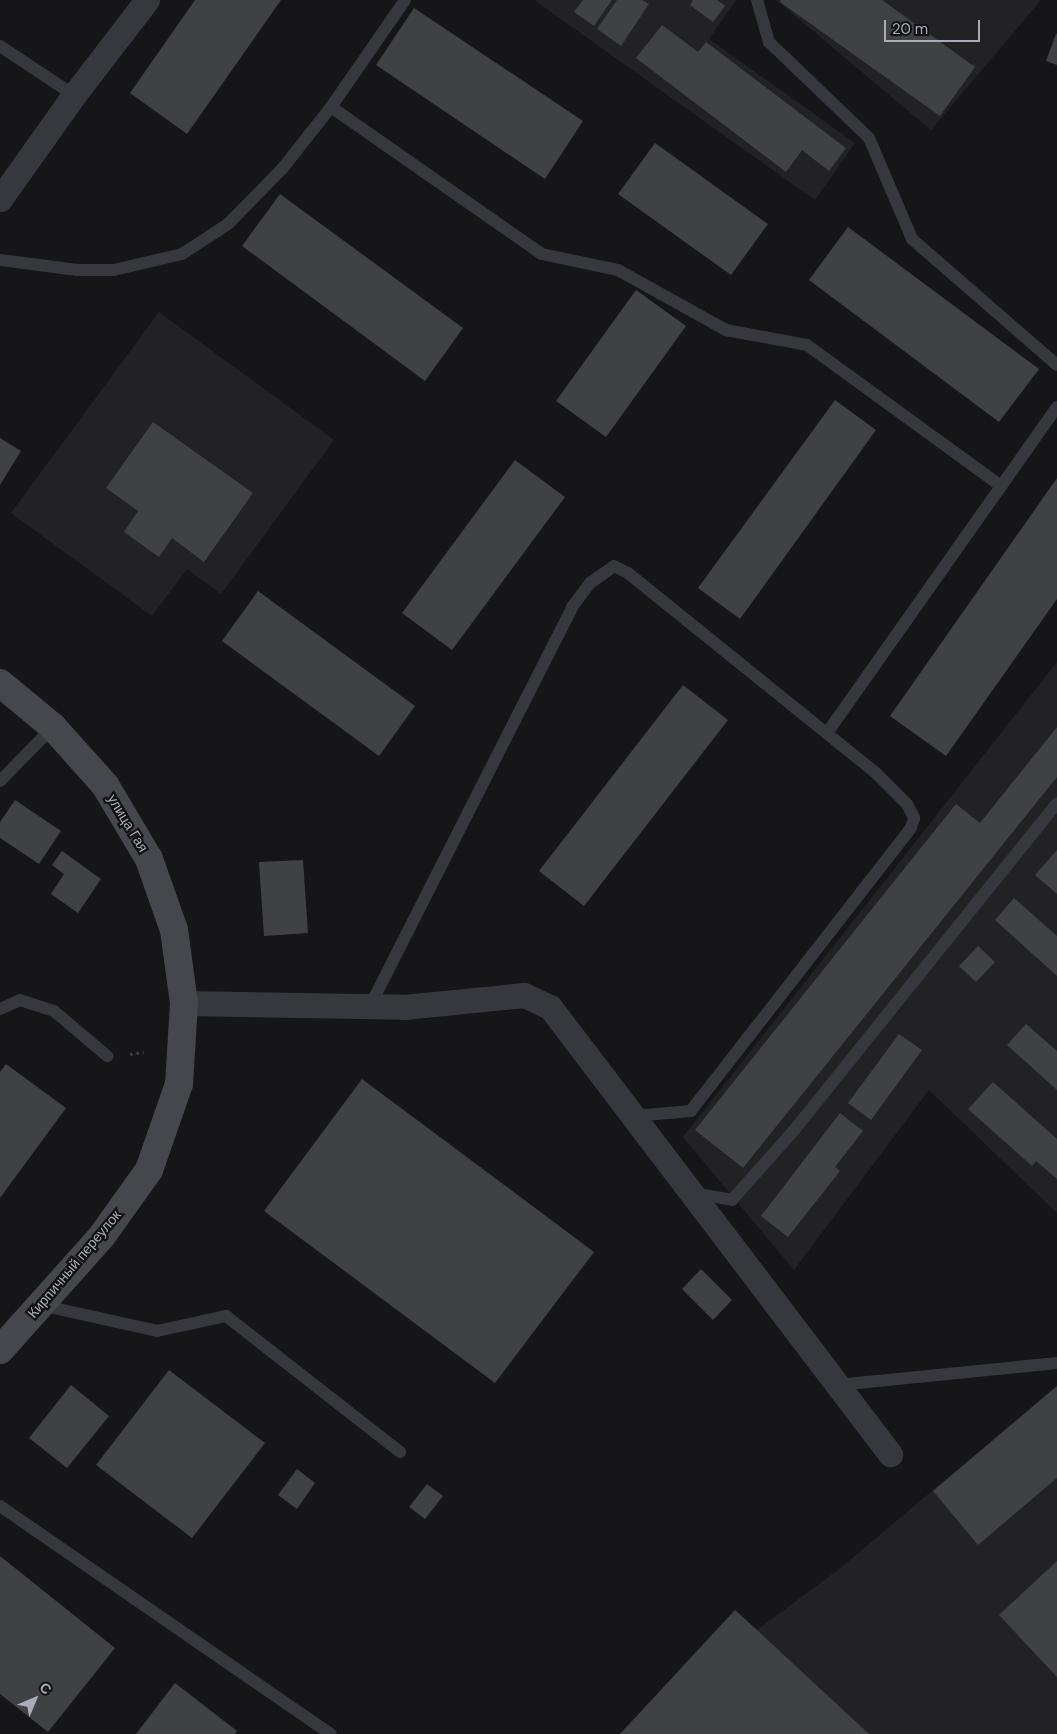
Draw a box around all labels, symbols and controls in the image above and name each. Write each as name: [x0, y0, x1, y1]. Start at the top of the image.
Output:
scale bar: [887, 10, 983, 42]
text: 20 m: [892, 19, 928, 39]
street label: улица Гая: [104, 791, 152, 855]
street label: Кирпичный переулок: [24, 1207, 124, 1321]
north arrow: [10, 1674, 60, 1724]
text: С: [36, 1678, 56, 1698]

